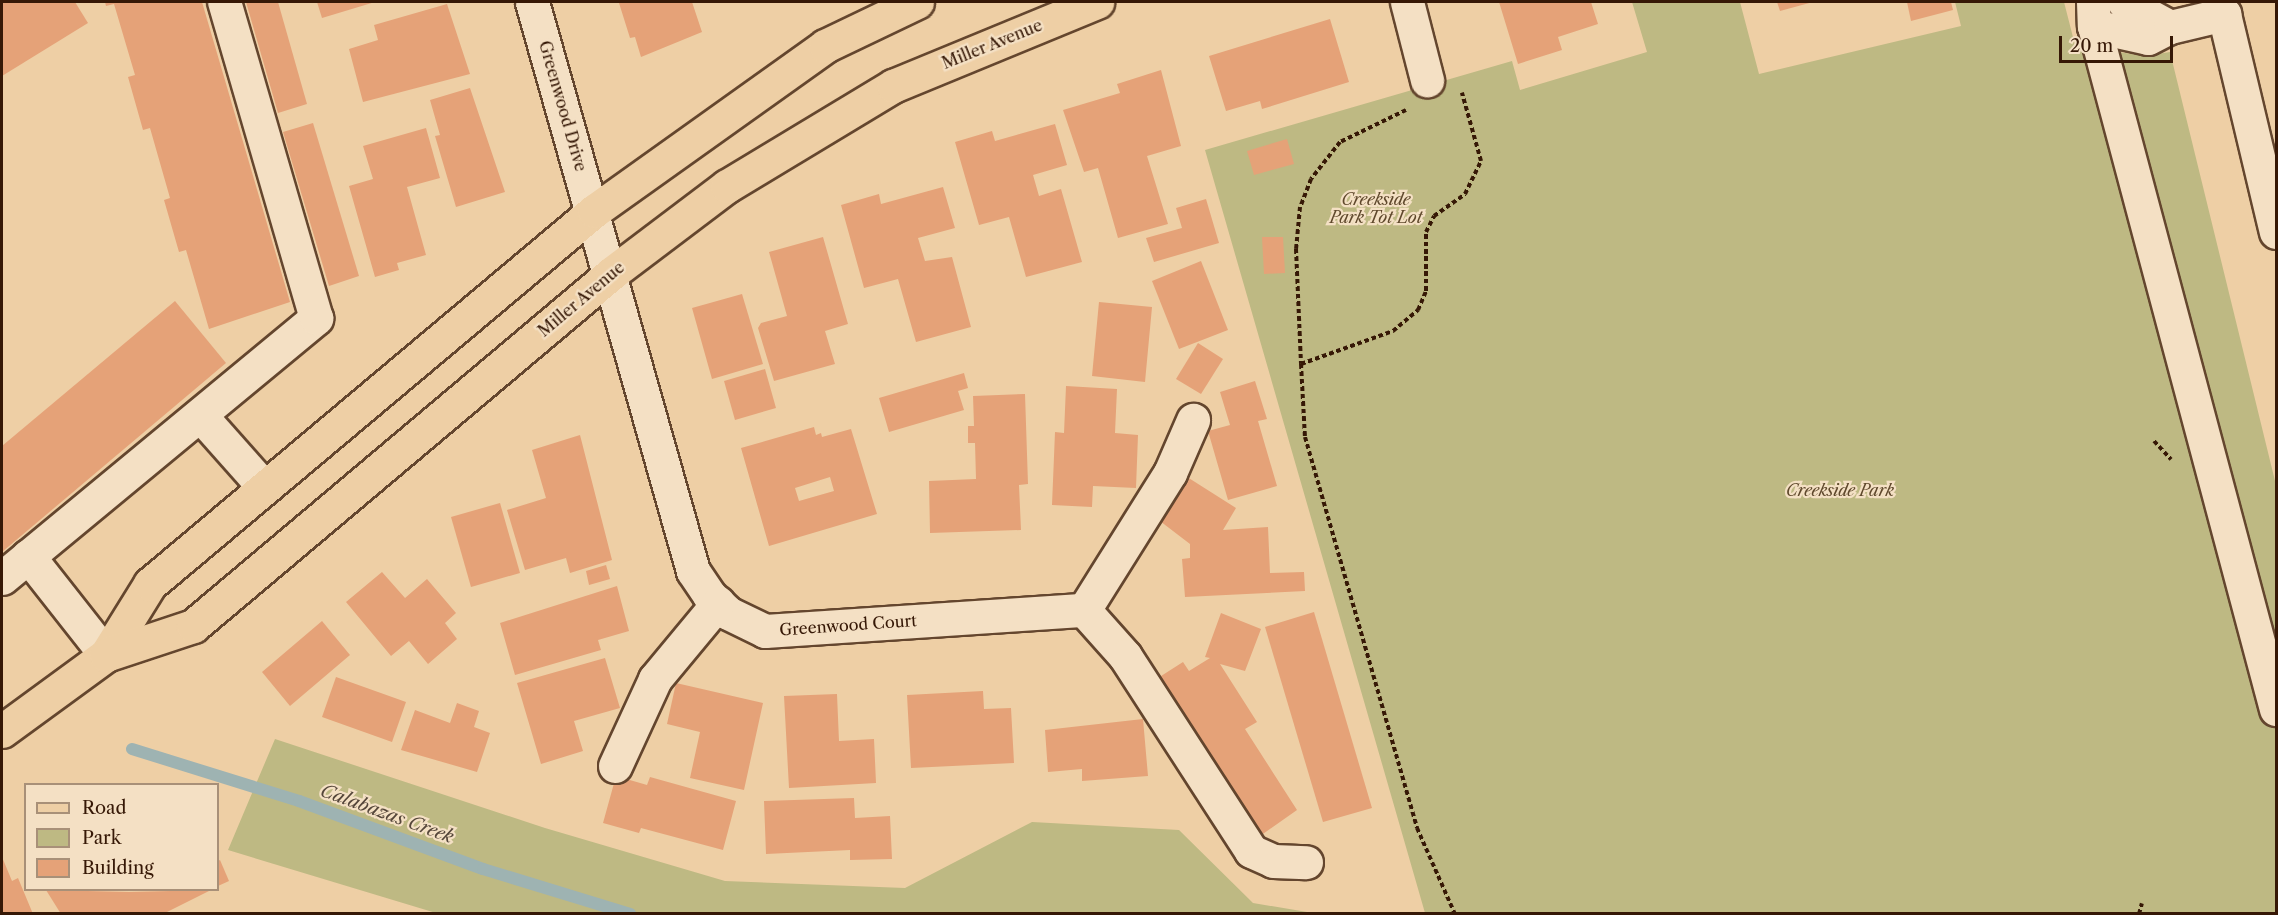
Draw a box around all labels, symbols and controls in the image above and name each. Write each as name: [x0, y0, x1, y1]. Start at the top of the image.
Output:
street label: Miller Avenue: [939, 15, 1045, 73]
scale bar: [2062, 24, 2176, 62]
text: 20 m: [2070, 35, 2113, 57]
street label: Greenwood Drive: [535, 38, 591, 174]
park label: Creekside Park Tot Lot: [1330, 189, 1422, 227]
street label: Miller Avenue: [534, 257, 628, 341]
park label: Creekside Park: [1786, 480, 1894, 500]
street label: Greenwood Court: [779, 611, 917, 639]
water label: Calabazas Creek: [318, 780, 456, 848]
legend: [24, 783, 219, 891]
text: Road: [82, 797, 127, 819]
text: Park: [82, 827, 121, 849]
text: Building: [82, 857, 154, 879]

